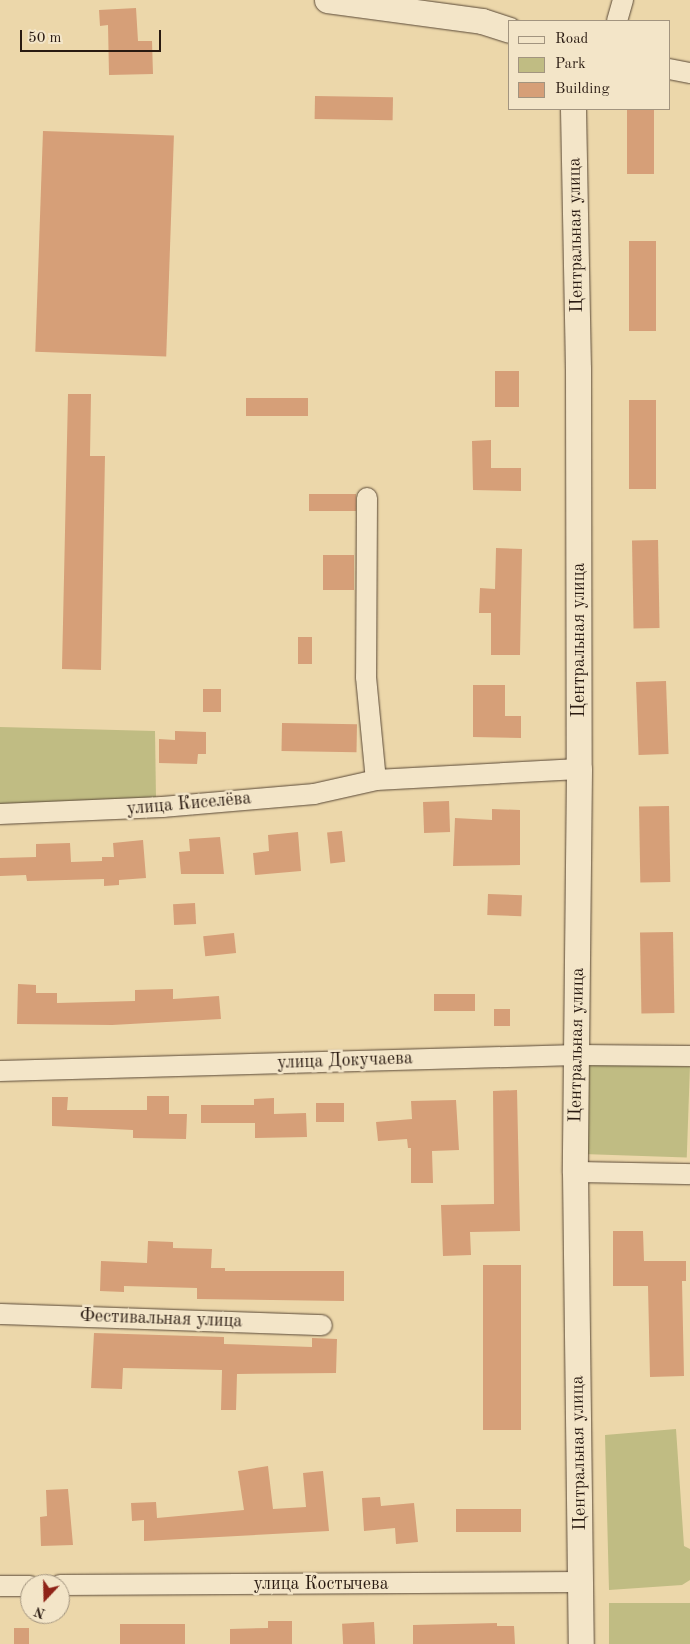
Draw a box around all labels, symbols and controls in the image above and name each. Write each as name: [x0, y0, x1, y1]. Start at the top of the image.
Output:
scale bar: [22, 20, 164, 52]
legend: [508, 20, 670, 110]
text: 50 m: [28, 31, 62, 46]
text: Road: [555, 32, 588, 47]
text: Park: [555, 57, 586, 72]
text: Building: [555, 82, 610, 97]
street label: Центральная улица: [564, 157, 588, 313]
street label: Центральная улица: [568, 563, 590, 717]
street label: улица Киселёва: [126, 788, 252, 820]
street label: Центральная улица: [565, 967, 589, 1123]
street label: улица Докучаева: [277, 1048, 413, 1074]
street label: Фестивальная улица: [79, 1305, 243, 1333]
street label: Центральная улица: [567, 1375, 591, 1531]
street label: улица Костычева: [253, 1573, 389, 1595]
north arrow: [20, 1574, 70, 1624]
text: N: [32, 1604, 47, 1621]

